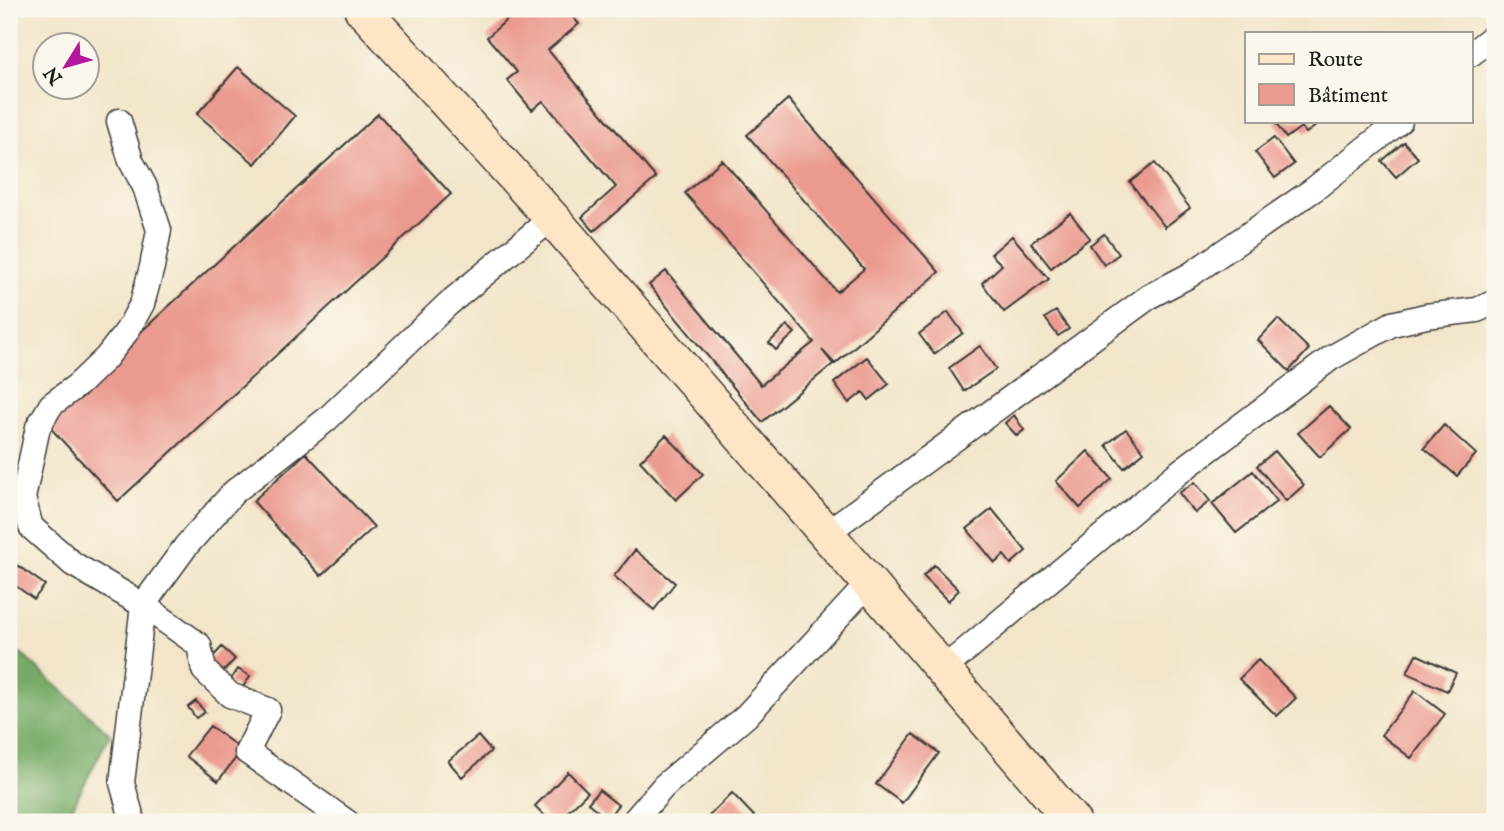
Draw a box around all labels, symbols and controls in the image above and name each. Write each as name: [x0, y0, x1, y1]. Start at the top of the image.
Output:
north arrow: [32, 32, 102, 102]
legend: [1245, 32, 1472, 122]
text: Route: [1308, 47, 1363, 74]
text: N: [39, 61, 69, 90]
text: Bâtiment: [1308, 83, 1388, 110]

